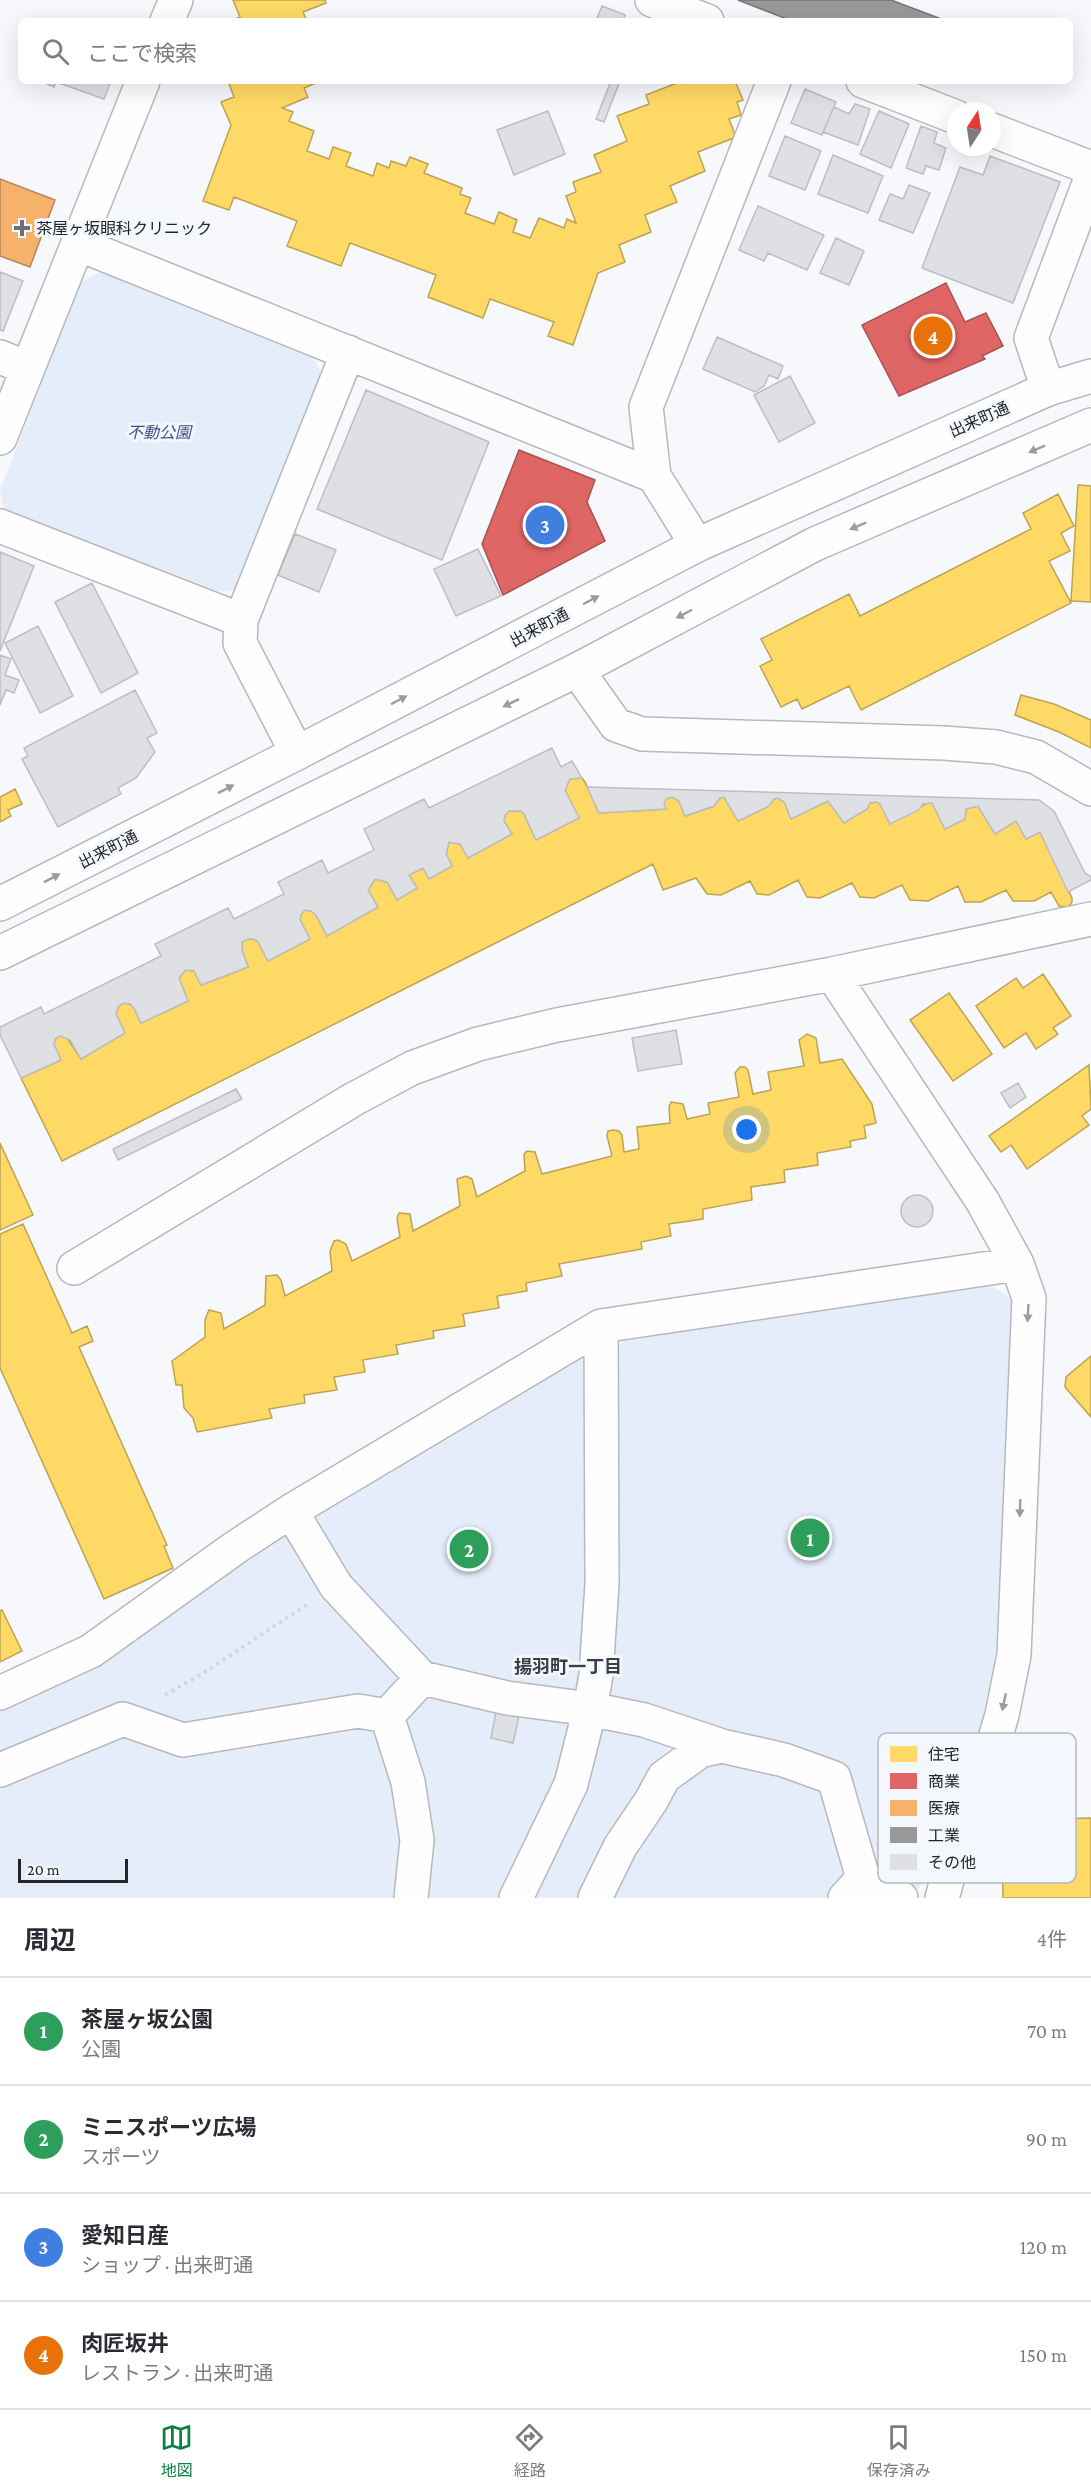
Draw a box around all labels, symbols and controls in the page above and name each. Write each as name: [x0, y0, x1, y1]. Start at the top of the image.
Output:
search box: [18, 18, 1073, 84]
icon: search: [39, 35, 72, 68]
text: ここで検索: [87, 41, 197, 66]
north arrow: [947, 102, 1001, 156]
marker: 茶屋ヶ坂眼科クリニック: [13, 219, 31, 237]
place label: 茶屋ヶ坂眼科クリニック: [36, 220, 212, 237]
pin: 4: [914, 314, 952, 358]
street label: 出来町通: [947, 399, 1012, 440]
park label: 不動公園: [127, 424, 193, 441]
one-way arrow: [1029, 444, 1046, 453]
pin: 3: [526, 502, 564, 548]
one-way arrow: [849, 521, 867, 531]
one-way arrow: [582, 595, 599, 605]
street label: 出来町通: [507, 605, 571, 650]
one-way arrow: [676, 609, 693, 619]
one-way arrow: [391, 695, 408, 705]
one-way arrow: [502, 698, 519, 707]
one-way arrow: [218, 784, 235, 794]
street label: 出来町通: [76, 827, 141, 872]
one-way arrow: [43, 873, 61, 883]
your location: [732, 1115, 761, 1144]
one-way arrow: [1024, 1304, 1033, 1323]
one-way arrow: [1015, 1498, 1024, 1517]
pin: 1: [790, 1516, 830, 1560]
pin: 2: [450, 1526, 488, 1572]
district label: 揚羽町一丁目: [514, 1657, 622, 1677]
one-way arrow: [999, 1693, 1009, 1711]
legend: [878, 1733, 1076, 1883]
text: 住宅: [928, 1746, 960, 1763]
text: 商業: [928, 1773, 960, 1790]
text: 医療: [928, 1800, 960, 1817]
text: 工業: [928, 1827, 960, 1844]
text: その他: [928, 1854, 976, 1871]
scale bar: [18, 1856, 128, 1884]
text: 20 m: [27, 1861, 60, 1878]
text: 周辺: [24, 1926, 76, 1955]
text: 4件: [1037, 1928, 1067, 1950]
text: 茶屋ヶ坂公園: [81, 2007, 213, 2032]
text: 1: [40, 2020, 47, 2042]
text: 70 m: [1027, 2020, 1067, 2042]
text: 公園: [81, 2038, 121, 2060]
text: ミニスポーツ広場: [81, 2115, 257, 2140]
text: 2: [38, 2128, 49, 2150]
text: 90 m: [1026, 2128, 1067, 2150]
text: スポーツ: [81, 2146, 161, 2168]
text: 愛知日産: [81, 2223, 169, 2248]
text: 3: [39, 2236, 48, 2258]
text: 120 m: [1020, 2236, 1067, 2258]
text: ショップ · 出来町通: [81, 2254, 253, 2276]
text: 肉匠坂井: [81, 2331, 169, 2356]
text: 4: [38, 2344, 49, 2366]
text: 150 m: [1020, 2344, 1067, 2366]
text: レストラン · 出来町通: [81, 2362, 273, 2384]
tab: 地図: [160, 2421, 193, 2481]
tab: 経路: [513, 2421, 546, 2481]
tab: 保存済み: [867, 2421, 931, 2481]

